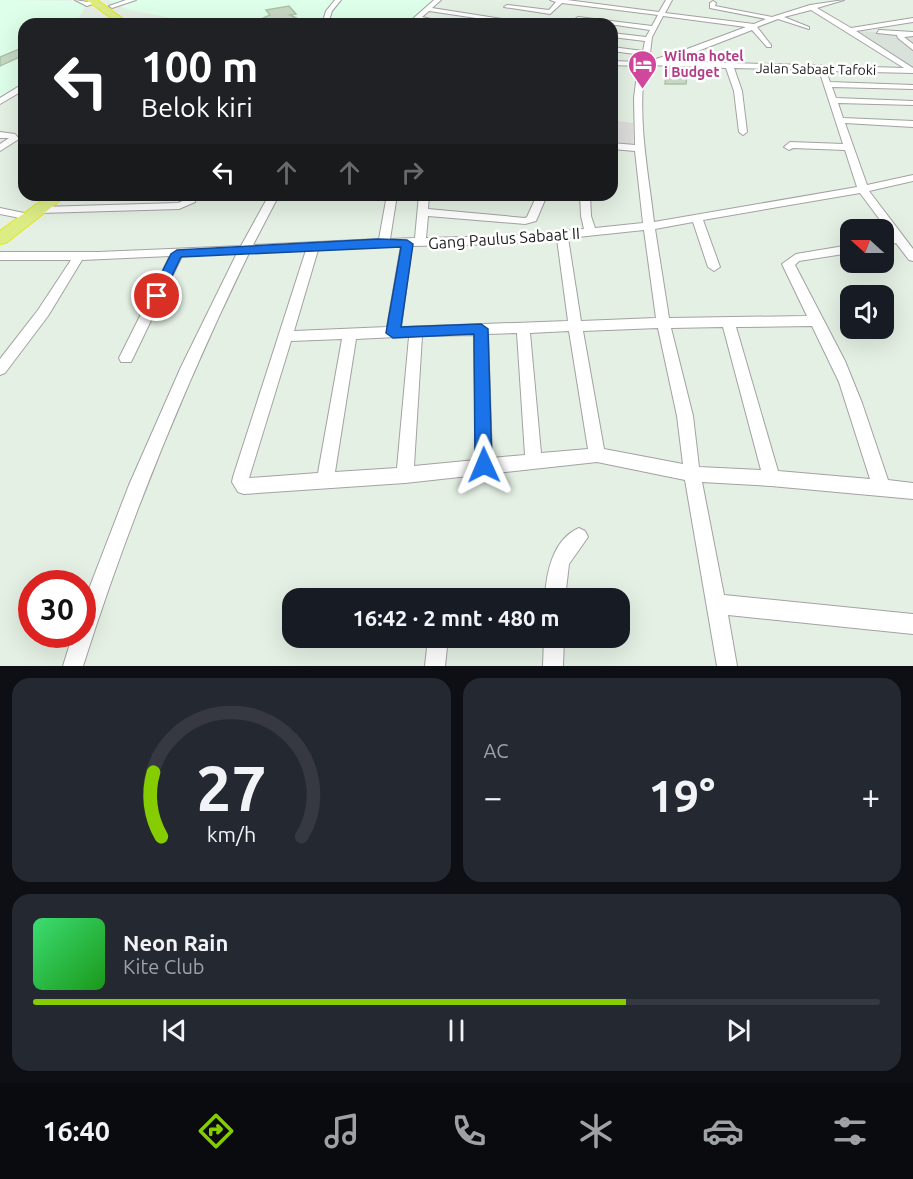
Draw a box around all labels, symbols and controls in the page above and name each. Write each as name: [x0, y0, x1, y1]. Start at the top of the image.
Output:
icon: left: [42, 42, 120, 120]
text: 100 m: [141, 43, 258, 90]
hotel icon: Wilma hotel i Budget: [627, 48, 659, 90]
place label: Wilma hotel i Budget: [664, 48, 744, 80]
street label: Jalan Sabaat Tafoki: [756, 60, 876, 78]
text: Belok kiri: [141, 92, 253, 122]
icon: left: [207, 156, 240, 189]
icon: ahead: [270, 156, 303, 189]
icon: ahead: [333, 156, 366, 189]
icon: right: [396, 156, 429, 189]
north arrow: [840, 219, 894, 273]
map controls: [840, 219, 894, 339]
street label: Gang Paulus Sabaat II: [427, 224, 581, 252]
pin: [131, 270, 182, 321]
icon: arrive: [140, 279, 173, 312]
button: sound: [840, 285, 894, 339]
position arrow: [452, 433, 516, 497]
speed limit sign: 30: [18, 570, 96, 648]
text: 16:42 · 2 mnt · 480 m: [352, 605, 560, 630]
text: AC: [484, 739, 509, 762]
text: 27: [196, 753, 266, 823]
text: 19°: [648, 770, 715, 821]
text: −: [484, 778, 502, 815]
text: +: [861, 778, 880, 815]
text: km/h: [206, 822, 256, 846]
text: Neon Rain: [123, 930, 228, 955]
text: Kite Club: [123, 955, 205, 978]
icon: previous: [158, 1014, 191, 1047]
icon: pause: [440, 1014, 473, 1047]
icon: next: [722, 1014, 755, 1047]
icon: directions: [195, 1110, 237, 1152]
icon: music: [321, 1110, 363, 1152]
icon: phone: [448, 1110, 490, 1152]
icon: climate: [575, 1110, 617, 1152]
icon: car: [702, 1110, 744, 1152]
icon: filters: [829, 1110, 871, 1152]
text: 16:40: [42, 1116, 110, 1146]

